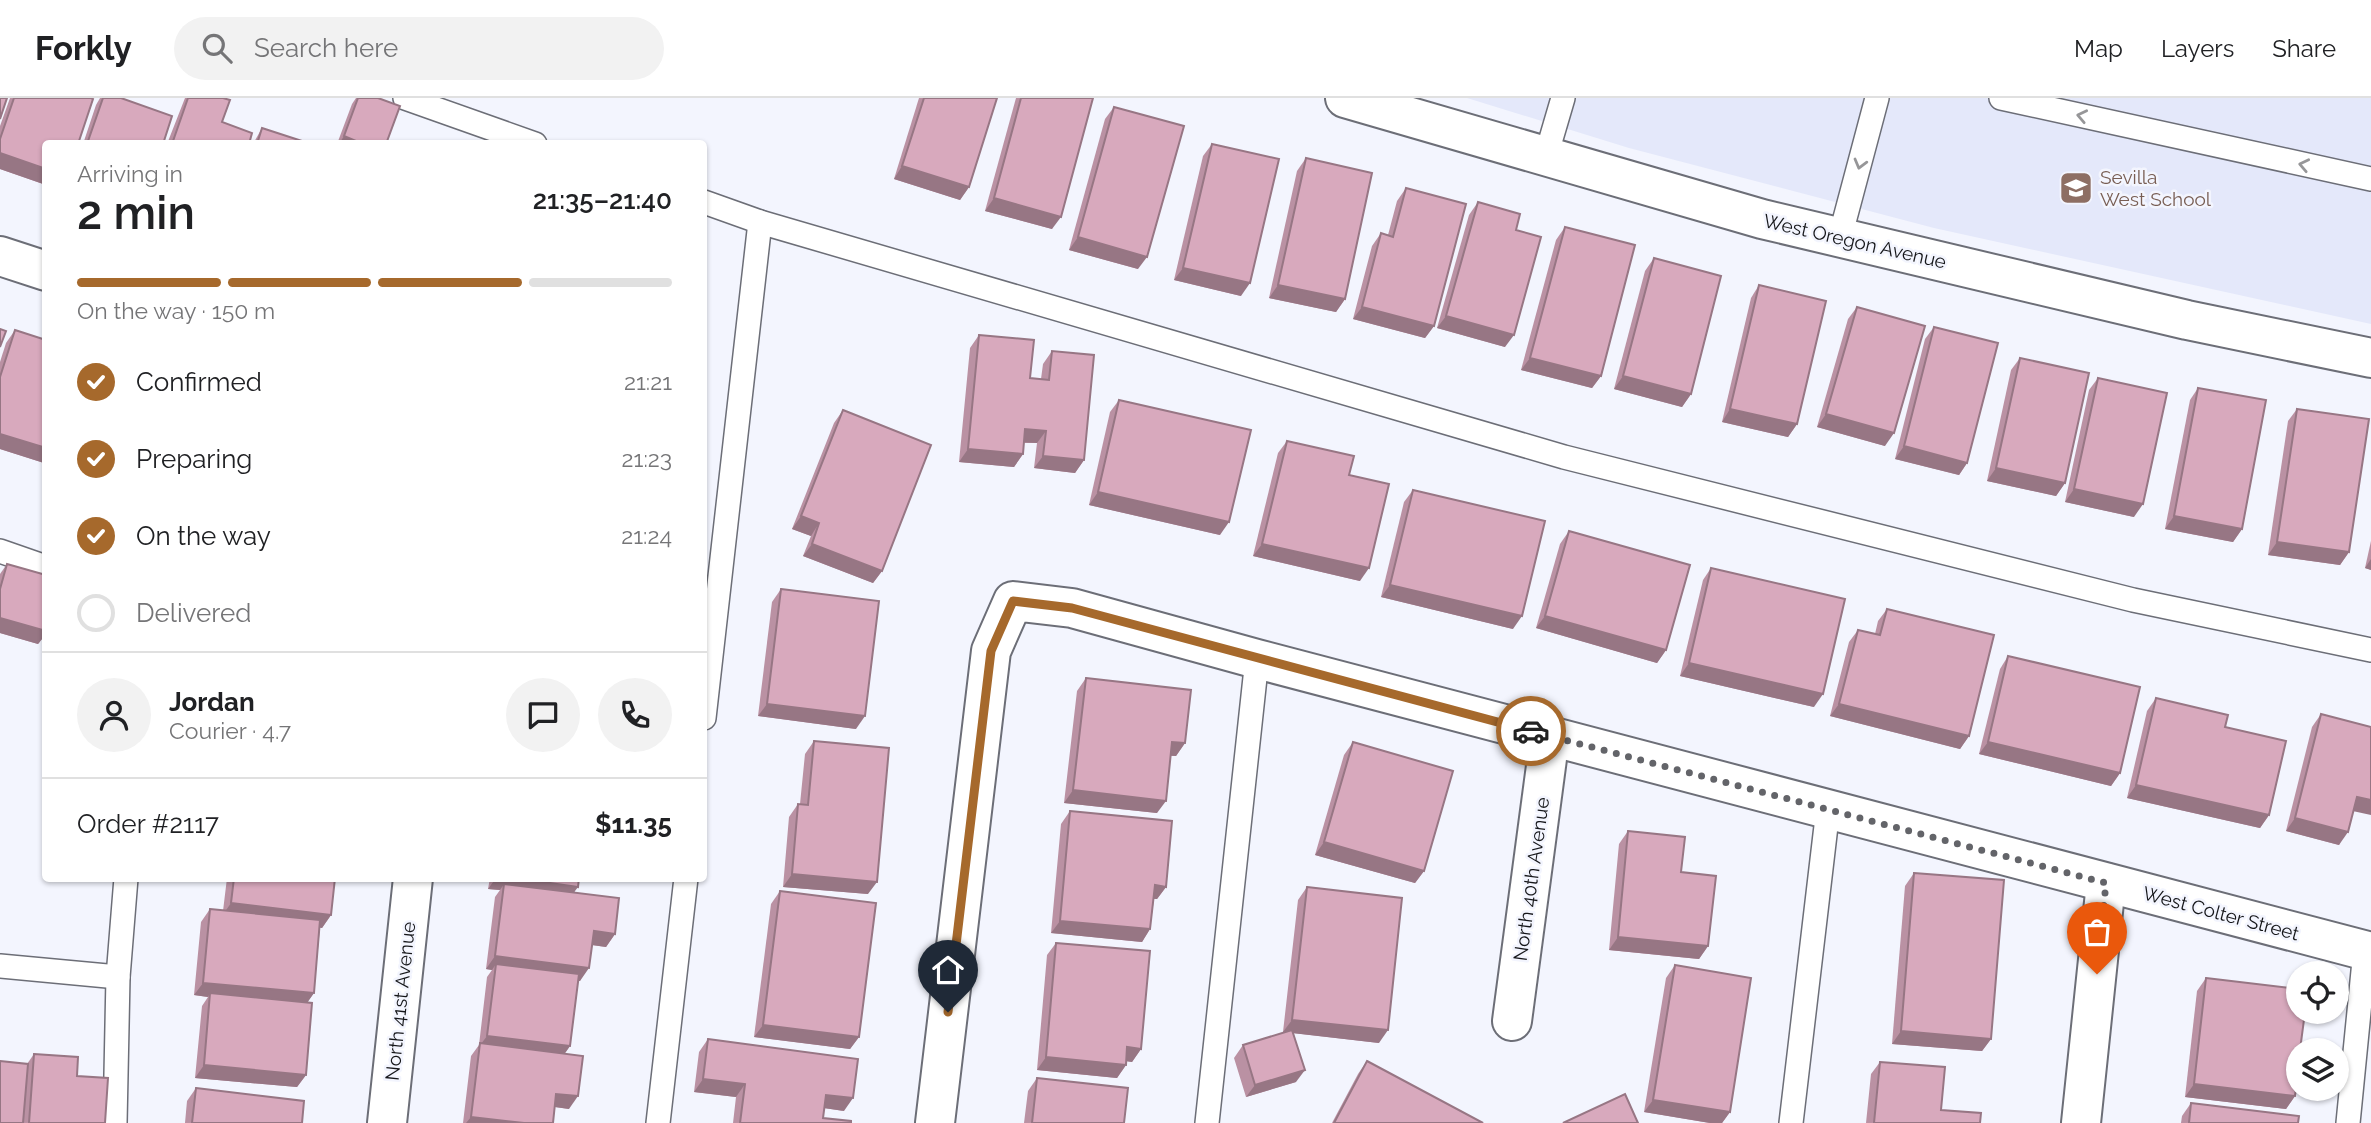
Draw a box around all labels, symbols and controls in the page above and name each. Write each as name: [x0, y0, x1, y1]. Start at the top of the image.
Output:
search box: [174, 17, 664, 80]
text: Forkly: [35, 29, 132, 68]
icon: search: [198, 29, 236, 67]
text: Search here: [254, 33, 398, 63]
text: Map: [2074, 34, 2123, 63]
text: Layers: [2161, 34, 2234, 63]
text: Share: [2272, 34, 2336, 63]
one-way arrow: [2076, 109, 2088, 124]
one-way arrow: [1853, 158, 1868, 170]
one-way arrow: [2298, 158, 2310, 173]
text: Arriving in: [77, 160, 183, 187]
place label: Sevilla West School: [2100, 166, 2212, 210]
school or university icon: Sevilla West School: [2057, 169, 2095, 207]
text: 21:35–21:40: [533, 185, 672, 215]
text: 2 min: [77, 186, 195, 240]
street label: West Oregon Avenue: [1761, 209, 1949, 273]
text: On the way · 150 m: [77, 297, 275, 324]
icon: check: [77, 363, 115, 401]
text: Confirmed: [136, 367, 262, 397]
text: 21:21: [624, 368, 672, 395]
icon: check: [77, 440, 115, 478]
text: Preparing: [136, 444, 252, 474]
text: 21:23: [622, 445, 672, 472]
icon: check: [77, 517, 115, 555]
text: On the way: [136, 521, 271, 551]
text: 21:24: [621, 522, 672, 549]
text: Delivered: [136, 598, 251, 628]
button: person: [77, 678, 151, 752]
button: chat: [506, 678, 580, 752]
button: phone: [598, 678, 672, 752]
text: Jordan: [169, 687, 255, 717]
courier: [1496, 696, 1566, 766]
icon: car: [1512, 712, 1550, 750]
text: Courier · 4.7: [169, 717, 291, 744]
street label: North 40th Avenue: [1509, 796, 1553, 962]
text: Order #2117: [77, 809, 219, 839]
text: $11.35: [595, 809, 672, 839]
street label: West Colter Street: [2141, 882, 2302, 945]
pin: [2067, 902, 2127, 974]
icon: bag: [2078, 913, 2116, 951]
street label: North 41st Avenue: [381, 920, 419, 1082]
pin: [918, 940, 978, 1012]
icon: home: [929, 951, 967, 989]
map controls: [2286, 961, 2349, 1101]
button: locate: [2286, 961, 2349, 1024]
button: layers: [2286, 1038, 2349, 1101]

